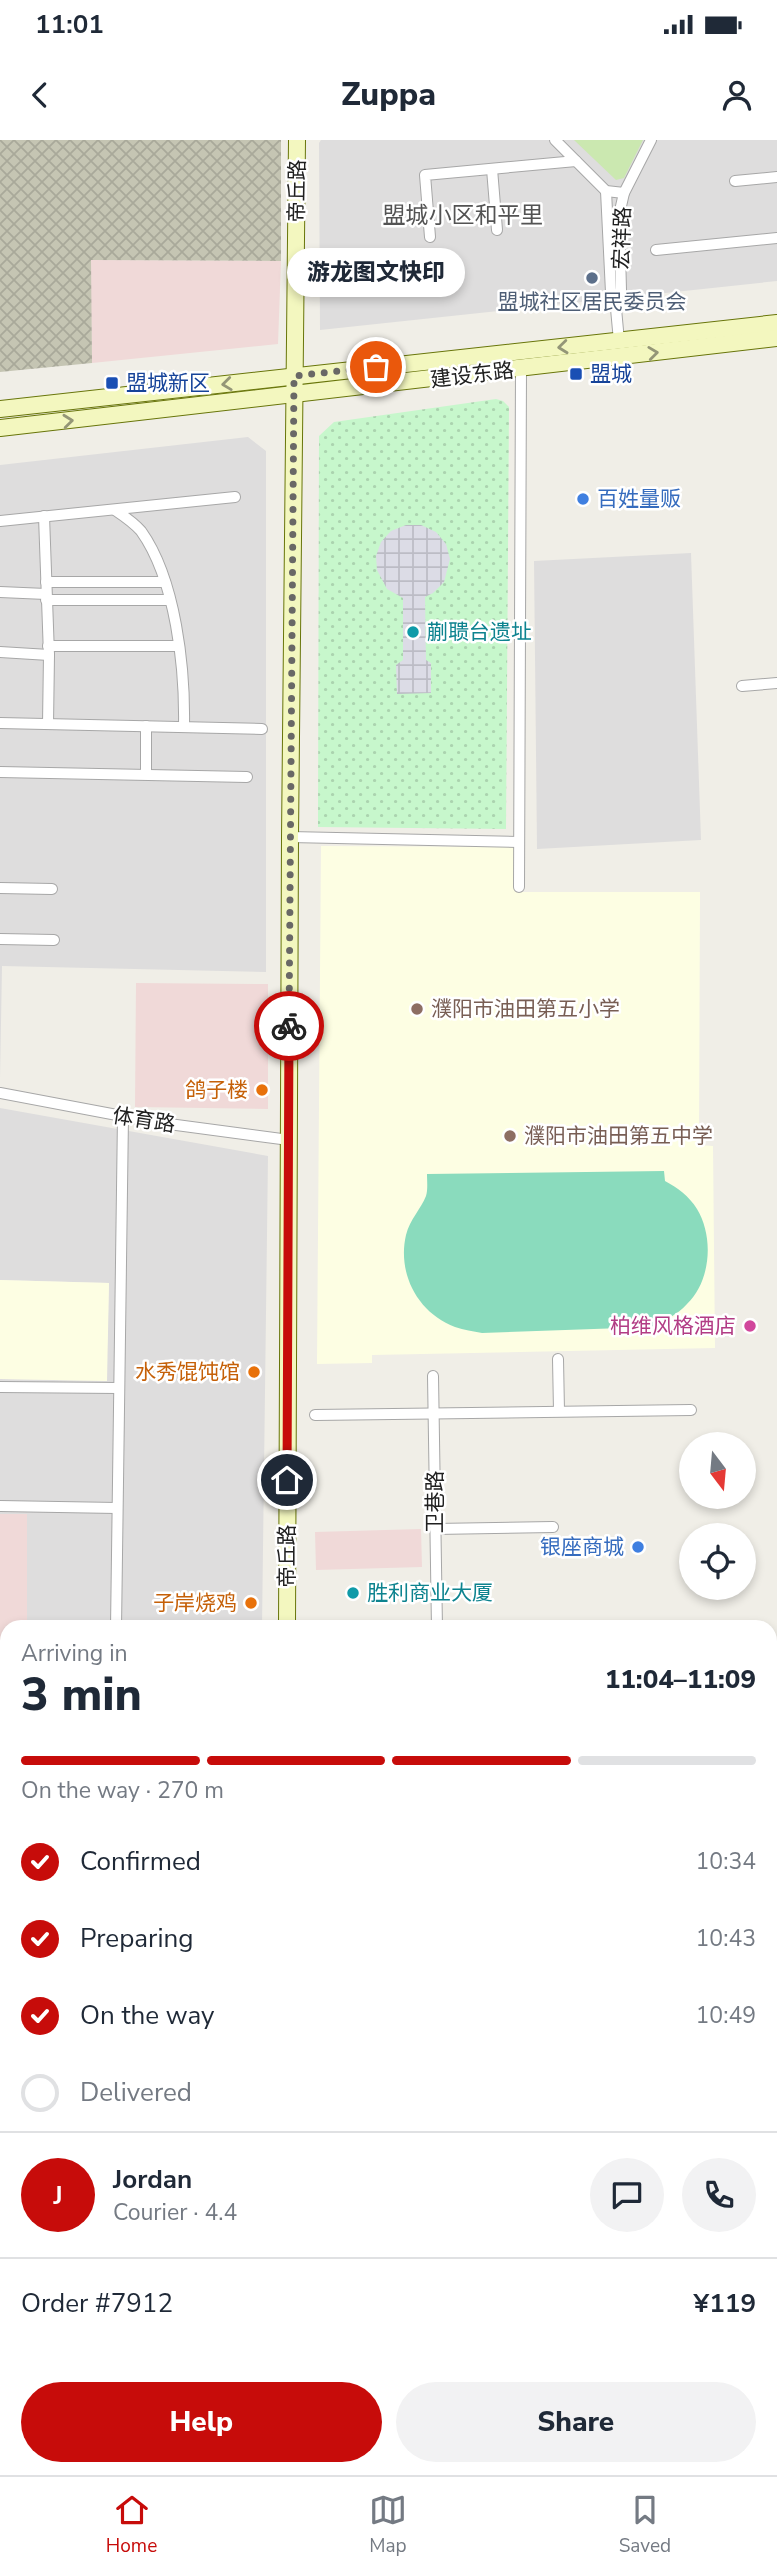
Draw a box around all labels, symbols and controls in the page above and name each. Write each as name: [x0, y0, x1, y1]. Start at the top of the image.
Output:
text: 11:01: [35, 7, 104, 42]
text: Zuppa: [341, 73, 436, 116]
icon: back: [21, 76, 59, 114]
icon: person: [718, 76, 756, 114]
street label: 帝丘路: [282, 159, 312, 223]
district label: 盟城小区和平里: [383, 200, 544, 231]
street label: 宏祥路: [607, 206, 637, 270]
callout: 游龙图文快印: [287, 248, 465, 297]
text: 游龙图文快印: [307, 257, 445, 288]
marker: 盟城社区居民委员会: [584, 270, 600, 286]
place label: 盟城社区居民委员会: [498, 288, 687, 316]
pin: [346, 337, 406, 397]
one-way arrow: [557, 339, 569, 354]
one-way arrow: [648, 346, 659, 361]
icon: bag: [357, 348, 395, 386]
street label: 建设东路: [429, 356, 515, 394]
place label: 盟城: [590, 360, 632, 388]
marker: 盟城: [568, 366, 584, 382]
place label: 盟城新区: [126, 369, 210, 397]
marker: 盟城新区: [104, 375, 120, 391]
one-way arrow: [221, 376, 232, 391]
one-way arrow: [63, 414, 74, 429]
place label: 百姓量贩: [597, 485, 681, 513]
marker: 百姓量贩: [575, 491, 591, 507]
place label: 蒯聩台遗址: [427, 618, 532, 646]
marker: 蒯聩台遗址: [405, 624, 421, 640]
courier: [254, 991, 324, 1061]
place label: 濮阳市油田第五小学: [431, 995, 620, 1023]
marker: 濮阳市油田第五小学: [409, 1001, 425, 1017]
icon: bike: [270, 1007, 308, 1045]
place label: 鸽子楼: [185, 1076, 248, 1104]
marker: 鸽子楼: [254, 1082, 270, 1098]
street label: 体育路: [111, 1101, 177, 1139]
place label: 濮阳市油田第五中学: [524, 1122, 713, 1150]
marker: 濮阳市油田第五中学: [502, 1128, 518, 1144]
place label: 柏维风格酒店: [610, 1312, 736, 1340]
marker: 柏维风格酒店: [742, 1318, 758, 1334]
place label: 水秀馄饨馆: [135, 1358, 240, 1386]
marker: 水秀馄饨馆: [246, 1364, 262, 1380]
north arrow: [679, 1432, 756, 1508]
map controls: [679, 1432, 756, 1600]
pin: [257, 1450, 317, 1510]
icon: home: [268, 1461, 306, 1499]
street label: 卫巷路: [421, 1471, 449, 1534]
button: locate: [679, 1523, 756, 1600]
street label: 帝丘路: [273, 1525, 301, 1588]
place label: 银座商城: [540, 1533, 624, 1561]
marker: 银座商城: [630, 1539, 646, 1555]
place label: 胜利商业大厦: [367, 1579, 493, 1607]
marker: 胜利商业大厦: [345, 1585, 361, 1601]
place label: 子岸烧鸡: [153, 1589, 237, 1617]
marker: 子岸烧鸡: [243, 1595, 259, 1611]
text: Arriving in: [21, 1638, 128, 1669]
text: 11:04–11:09: [605, 1662, 756, 1697]
text: 3 min: [21, 1663, 142, 1726]
text: On the way · 270 m: [21, 1775, 224, 1806]
icon: check: [21, 1843, 59, 1881]
text: Confirmed: [80, 1844, 201, 1879]
text: 10:34: [696, 1846, 756, 1877]
icon: check: [21, 1920, 59, 1958]
text: Preparing: [80, 1921, 193, 1956]
text: 10:43: [696, 1923, 756, 1954]
icon: check: [21, 1997, 59, 2035]
text: On the way: [80, 1998, 214, 2033]
text: 10:49: [696, 2000, 756, 2031]
text: Delivered: [80, 2075, 192, 2110]
button: chat: [590, 2158, 664, 2232]
button: phone: [682, 2158, 756, 2232]
text: Jordan: [113, 2162, 192, 2197]
text: J: [53, 2178, 63, 2213]
text: Courier · 4.4: [113, 2197, 237, 2228]
text: Order #7912: [21, 2286, 173, 2321]
text: ¥119: [694, 2286, 756, 2321]
button: Help: [21, 2382, 382, 2462]
button: Share: [396, 2382, 756, 2462]
tab: Home: [106, 2491, 157, 2559]
tab: Map: [369, 2491, 407, 2559]
tab: Saved: [619, 2491, 671, 2559]

